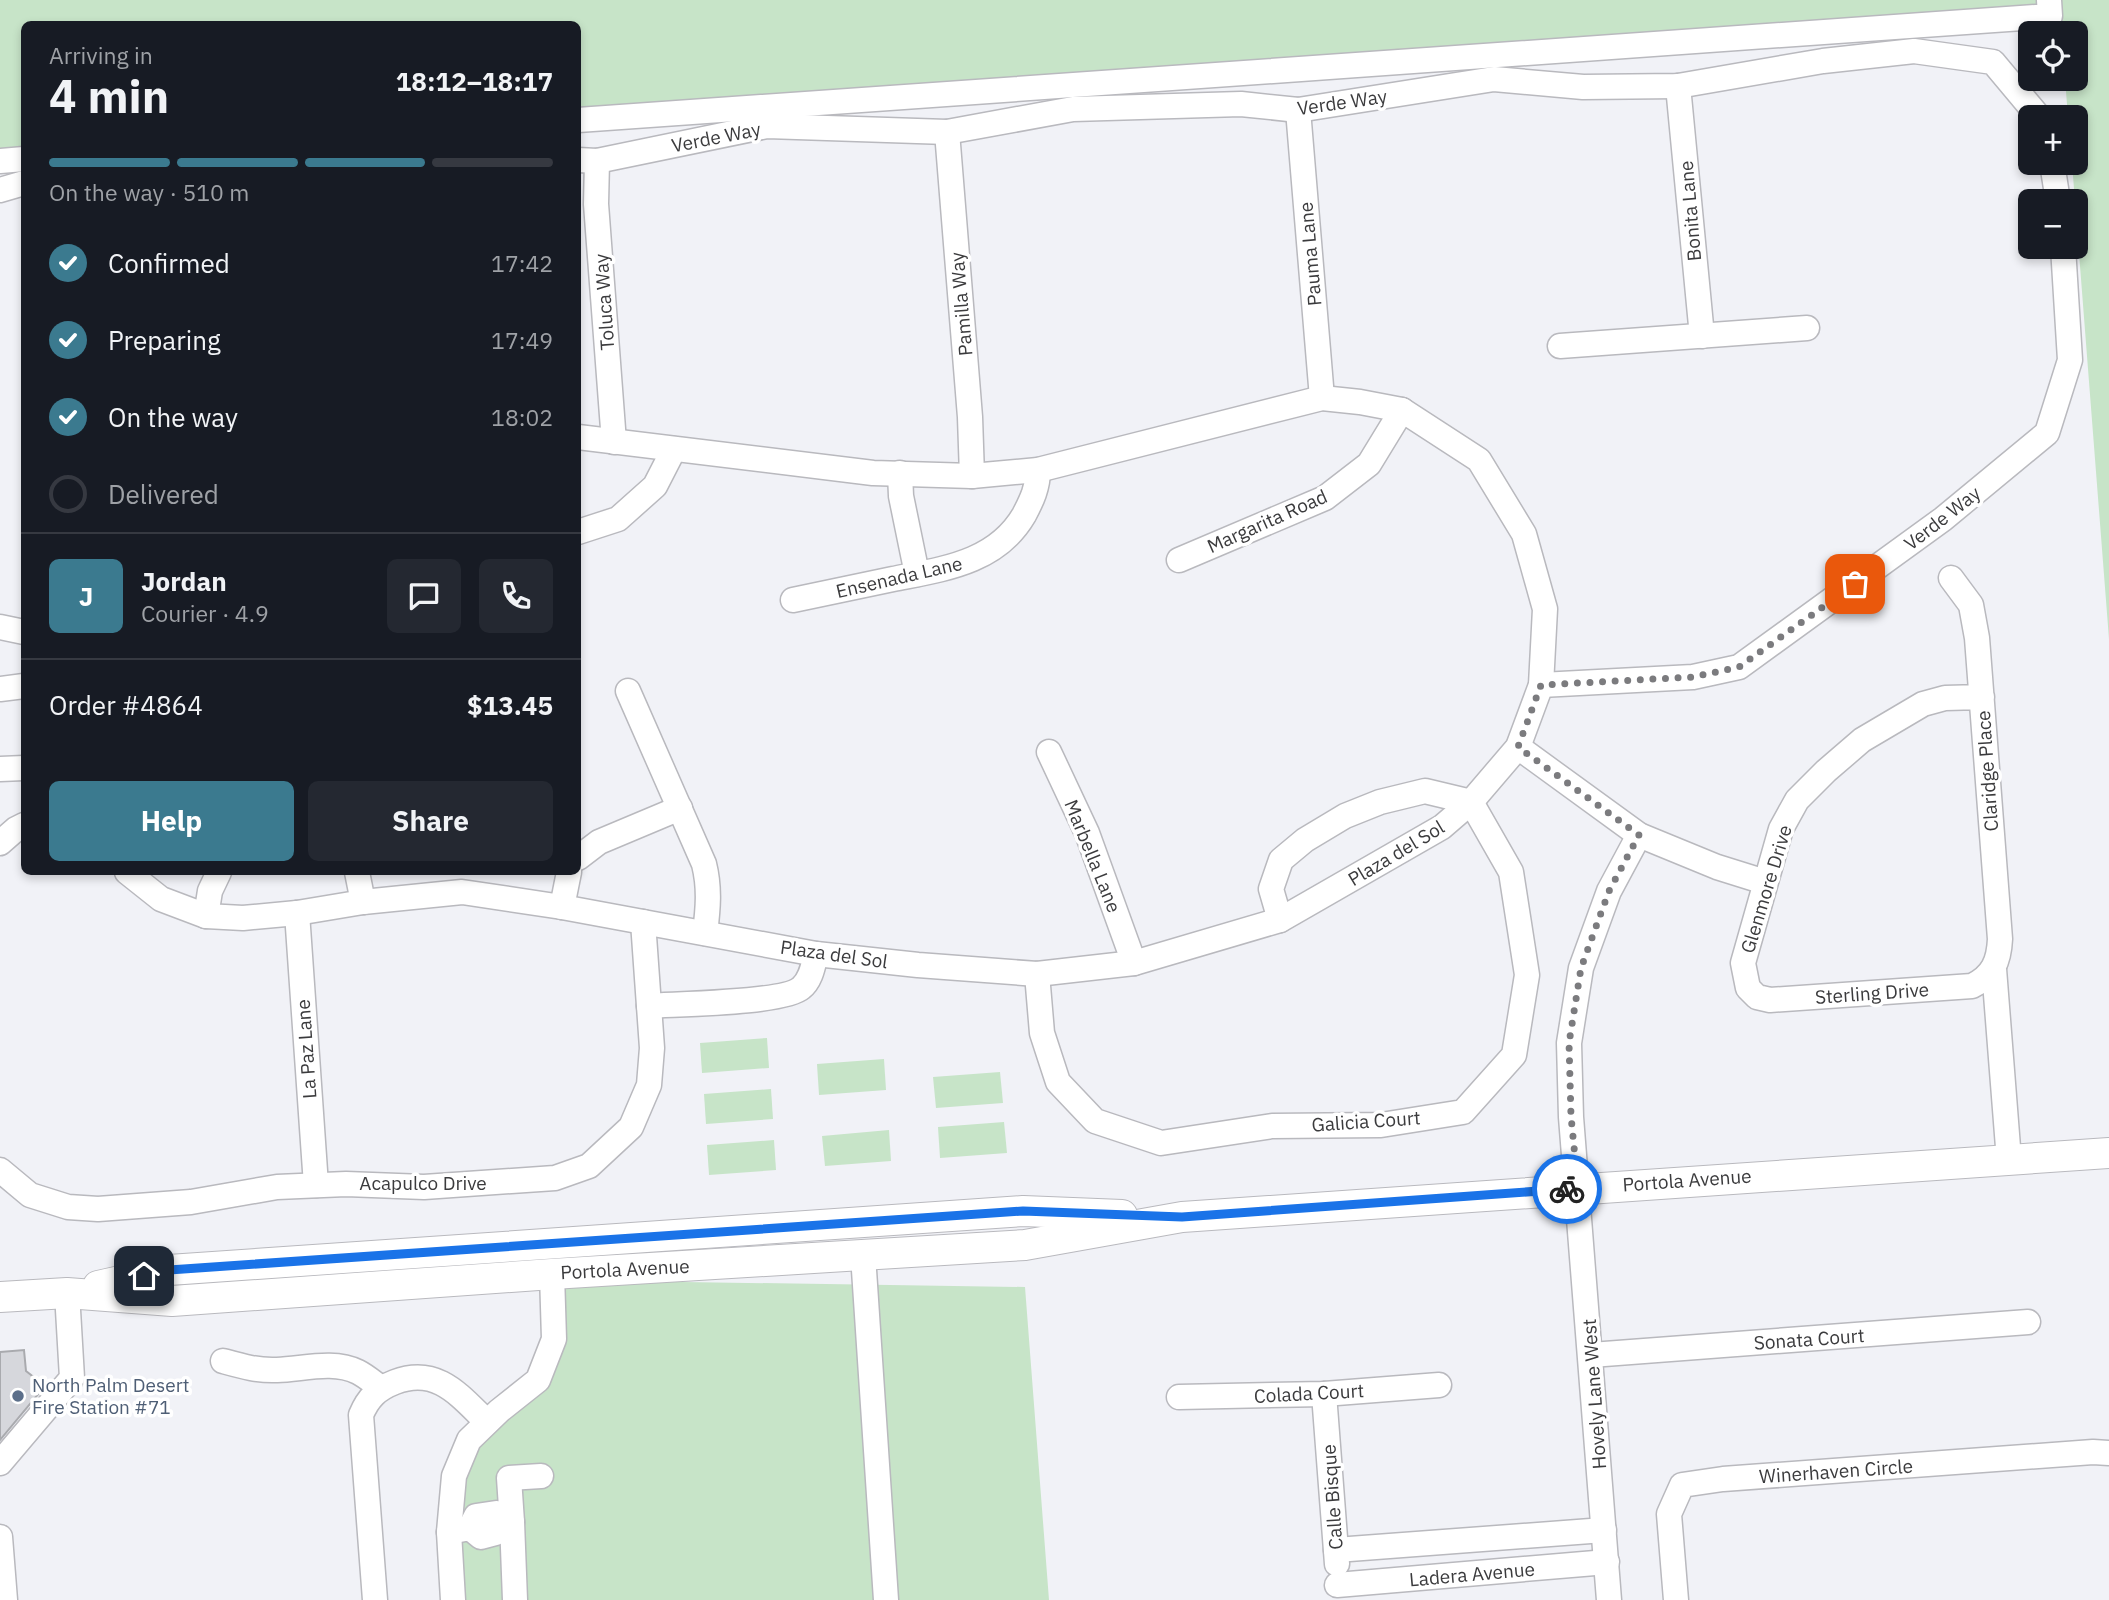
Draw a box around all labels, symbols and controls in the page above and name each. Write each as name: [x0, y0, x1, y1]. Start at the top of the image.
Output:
map controls: [2018, 21, 2088, 259]
button: locate: [2018, 21, 2088, 91]
text: Arriving in: [49, 40, 153, 70]
text: 18:12–18:17: [396, 64, 553, 98]
text: 4 min: [49, 66, 169, 126]
street label: Verde Way: [1296, 84, 1389, 120]
button: +: [2018, 105, 2088, 175]
street label: Verde Way: [669, 116, 763, 157]
street label: Bonita Lane: [1674, 160, 1706, 262]
text: On the way · 510 m: [49, 177, 249, 207]
button: −: [2018, 189, 2088, 259]
street label: Pauma Lane: [1293, 201, 1327, 307]
icon: check: [49, 244, 87, 282]
text: Confirmed: [108, 246, 230, 280]
text: 17:42: [491, 248, 553, 278]
street label: Pamilla Way: [944, 251, 977, 357]
street label: Toluca Way: [589, 252, 619, 351]
icon: check: [49, 321, 87, 359]
text: Preparing: [108, 323, 221, 357]
text: 17:49: [491, 325, 553, 355]
icon: check: [49, 398, 87, 436]
text: On the way: [108, 400, 238, 434]
text: 18:02: [491, 402, 553, 432]
text: Delivered: [108, 477, 219, 511]
street label: Verde Way: [1899, 480, 1985, 555]
street label: Margarita Road: [1203, 484, 1331, 558]
street label: Ensenada Lane: [833, 551, 965, 603]
pin: [1825, 554, 1885, 614]
button: chat: [387, 559, 461, 633]
button: phone: [479, 559, 553, 633]
text: Jordan: [141, 564, 227, 598]
icon: bag: [1836, 565, 1874, 603]
text: J: [79, 579, 93, 613]
text: Courier · 4.9: [141, 598, 269, 628]
text: Order #4864: [49, 688, 203, 722]
text: $13.45: [467, 688, 553, 722]
street label: Claridge Place: [1971, 710, 2003, 832]
button: Help: [49, 781, 294, 861]
button: Share: [308, 781, 553, 861]
street label: Marbella Lane: [1059, 796, 1127, 916]
street label: Plaza del Sol: [1343, 815, 1449, 891]
street label: Glenmore Drive: [1735, 822, 1797, 956]
street label: Plaza del Sol: [779, 935, 889, 973]
street label: Sterling Drive: [1814, 977, 1930, 1009]
street label: La Paz Lane: [291, 998, 321, 1100]
street label: Galicia Court: [1311, 1105, 1421, 1137]
courier: [1532, 1154, 1602, 1224]
street label: Portola Avenue: [1622, 1164, 1752, 1196]
icon: bike: [1548, 1170, 1586, 1208]
street label: Acapulco Drive: [359, 1171, 487, 1195]
pin: [114, 1246, 174, 1306]
street label: Portola Avenue: [560, 1254, 690, 1284]
icon: home: [125, 1257, 163, 1295]
street label: Hovely Lane West: [1577, 1318, 1611, 1470]
street label: Sonata Court: [1753, 1323, 1865, 1355]
place label: North Palm Desert Fire Station #71: [32, 1373, 189, 1419]
street label: Colada Court: [1253, 1378, 1365, 1408]
marker: North Palm Desert Fire Station #71: [10, 1388, 26, 1404]
street label: Calle Bisque: [1316, 1443, 1348, 1551]
street label: Winerhaven Circle: [1758, 1454, 1914, 1488]
street label: Ladera Avenue: [1408, 1557, 1536, 1591]

